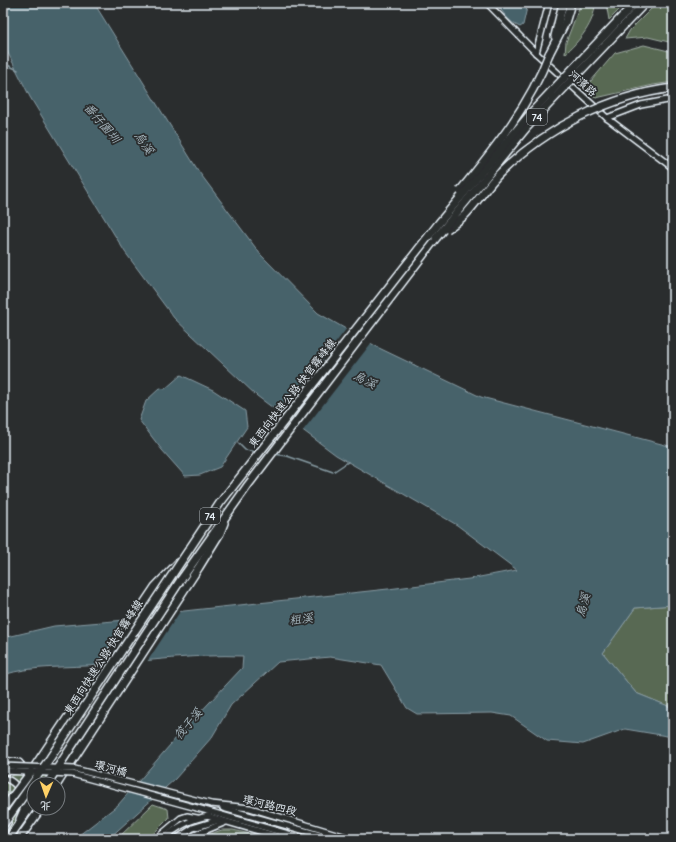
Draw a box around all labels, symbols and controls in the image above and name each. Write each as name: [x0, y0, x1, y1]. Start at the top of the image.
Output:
street label: 河濱路: [566, 67, 600, 99]
water label: 番仔園圳: [81, 100, 125, 147]
road number: 74: [527, 109, 547, 125]
water label: 烏溪: [131, 129, 158, 158]
street label: 東西向快速公路 快官霧峰線: [245, 336, 339, 450]
water label: 烏溪: [351, 367, 380, 392]
road number: 74: [200, 508, 220, 524]
water label: 烏溪: [572, 590, 593, 618]
street label: 東西向快速公路 快官霧峰線: [60, 597, 146, 717]
water label: 粗溪: [288, 609, 315, 627]
water label: 筏子溪: [170, 704, 206, 742]
street label: 環河橋: [93, 757, 129, 779]
north arrow: [26, 776, 66, 816]
street label: 環河路四段: [242, 792, 298, 818]
text: 北: [40, 799, 51, 813]

